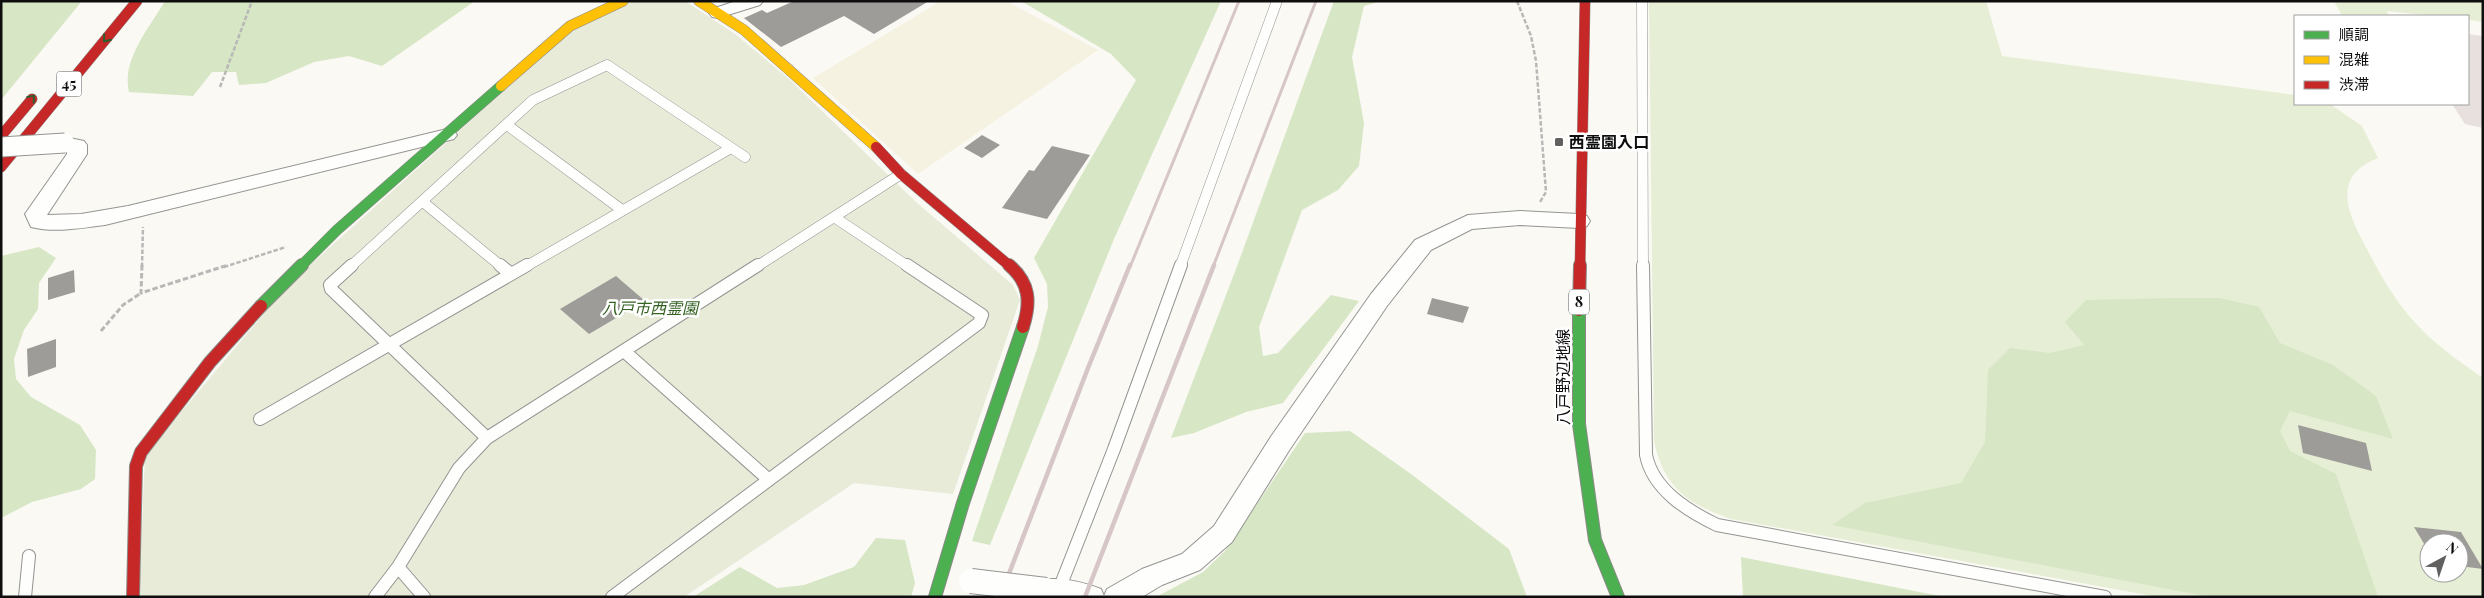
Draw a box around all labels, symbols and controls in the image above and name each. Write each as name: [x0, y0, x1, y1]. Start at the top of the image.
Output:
legend: [2294, 15, 2469, 105]
text: 順調: [2339, 24, 2369, 44]
one-way arrow: [103, 33, 111, 42]
text: 混雑: [2339, 49, 2369, 69]
road number: 45: [56, 72, 82, 96]
text: 渋滞: [2339, 74, 2369, 94]
one-way arrow: [27, 95, 36, 104]
place label: 西霊園入口: [1569, 131, 1649, 152]
marker: 西霊園入口: [1553, 136, 1565, 148]
road number: 8: [1569, 290, 1589, 314]
park label: 八戸市西霊園: [602, 297, 700, 318]
street label: 八戸野辺地線: [1552, 329, 1573, 425]
north arrow: [2419, 533, 2469, 583]
text: N: [2443, 537, 2463, 558]

